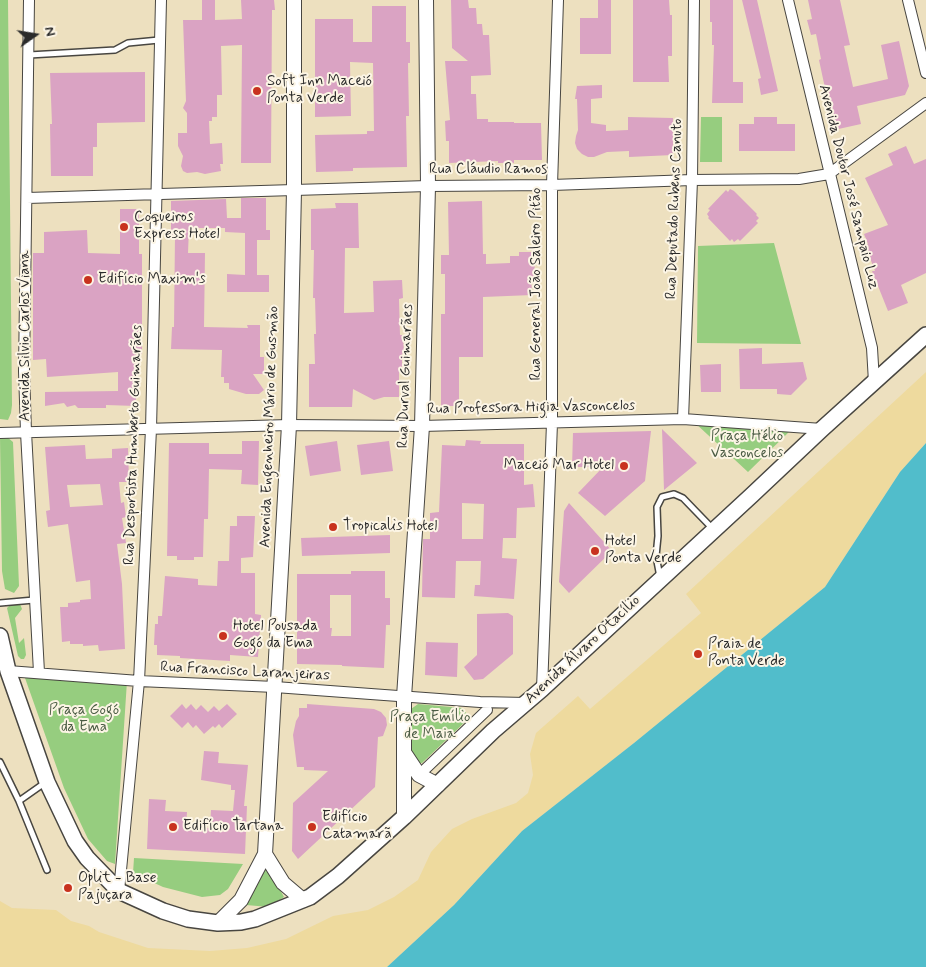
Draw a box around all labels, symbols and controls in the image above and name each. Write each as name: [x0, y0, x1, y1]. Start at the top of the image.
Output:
north arrow: [10, 10, 60, 60]
text: N: [40, 25, 59, 38]
place label: Soft Inn Maceió Ponta Verde: [267, 73, 372, 108]
street label: Avenida Doutor José Sampaio Luz: [814, 83, 882, 291]
marker: Soft Inn Maceió Ponta Verde: [251, 85, 263, 97]
street label: Rua Deputado Rubens Canuto: [663, 118, 687, 300]
street label: Rua Cláudio Ramos: [429, 161, 547, 179]
street label: Rua General João Saleiro Pitão: [528, 188, 546, 380]
place label: Coqueiros Express Hotel: [134, 209, 220, 244]
marker: Coqueiros Express Hotel: [118, 221, 130, 233]
street label: Avenida Silvio Carlos Viana: [17, 250, 35, 422]
place label: Edifício Maxim's: [98, 271, 206, 289]
marker: Edifício Maxim's: [82, 274, 94, 286]
street label: Rua Durval Guimarães: [394, 303, 418, 449]
street label: Avenida Engenheiro Mário de Gusmão: [257, 306, 283, 548]
street label: Rua Desportista Humberto Guimarães: [121, 325, 147, 565]
street label: Rua Professora Higia Vasconcelos: [427, 397, 635, 419]
park label: Praça Hélio Vasconcelos: [711, 428, 783, 463]
place label: Maceió Mar Hotel: [504, 457, 614, 475]
marker: Maceió Mar Hotel: [618, 460, 630, 472]
place label: Tropicalis Hotel: [343, 518, 437, 536]
marker: Tropicalis Hotel: [327, 521, 339, 533]
place label: Hotel Ponta Verde: [605, 533, 682, 568]
marker: Hotel Ponta Verde: [589, 545, 601, 557]
street label: Avenida Álvaro Otacílio: [522, 592, 644, 708]
place label: Hotel Pousada Gogó da Ema: [233, 618, 318, 653]
marker: Hotel Pousada Gogó da Ema: [217, 630, 229, 642]
place label: Praia de Ponta Verde: [708, 636, 785, 671]
marker: Praia de Ponta Verde: [692, 648, 704, 660]
street label: Rua Francisco Laranjeiras: [160, 659, 330, 685]
park label: Praça Gogó da Ema: [49, 702, 119, 737]
park label: Praça Emílio de Maia: [390, 709, 470, 744]
place label: Edifício Catamarã: [322, 809, 392, 844]
place label: Edifício Tartana: [183, 818, 284, 836]
marker: Edifício Tartana: [167, 821, 179, 833]
marker: Edifício Catamarã: [306, 821, 318, 833]
place label: Oplit - Base Pajuçara: [78, 870, 156, 905]
marker: Oplit - Base Pajuçara: [62, 882, 74, 894]

